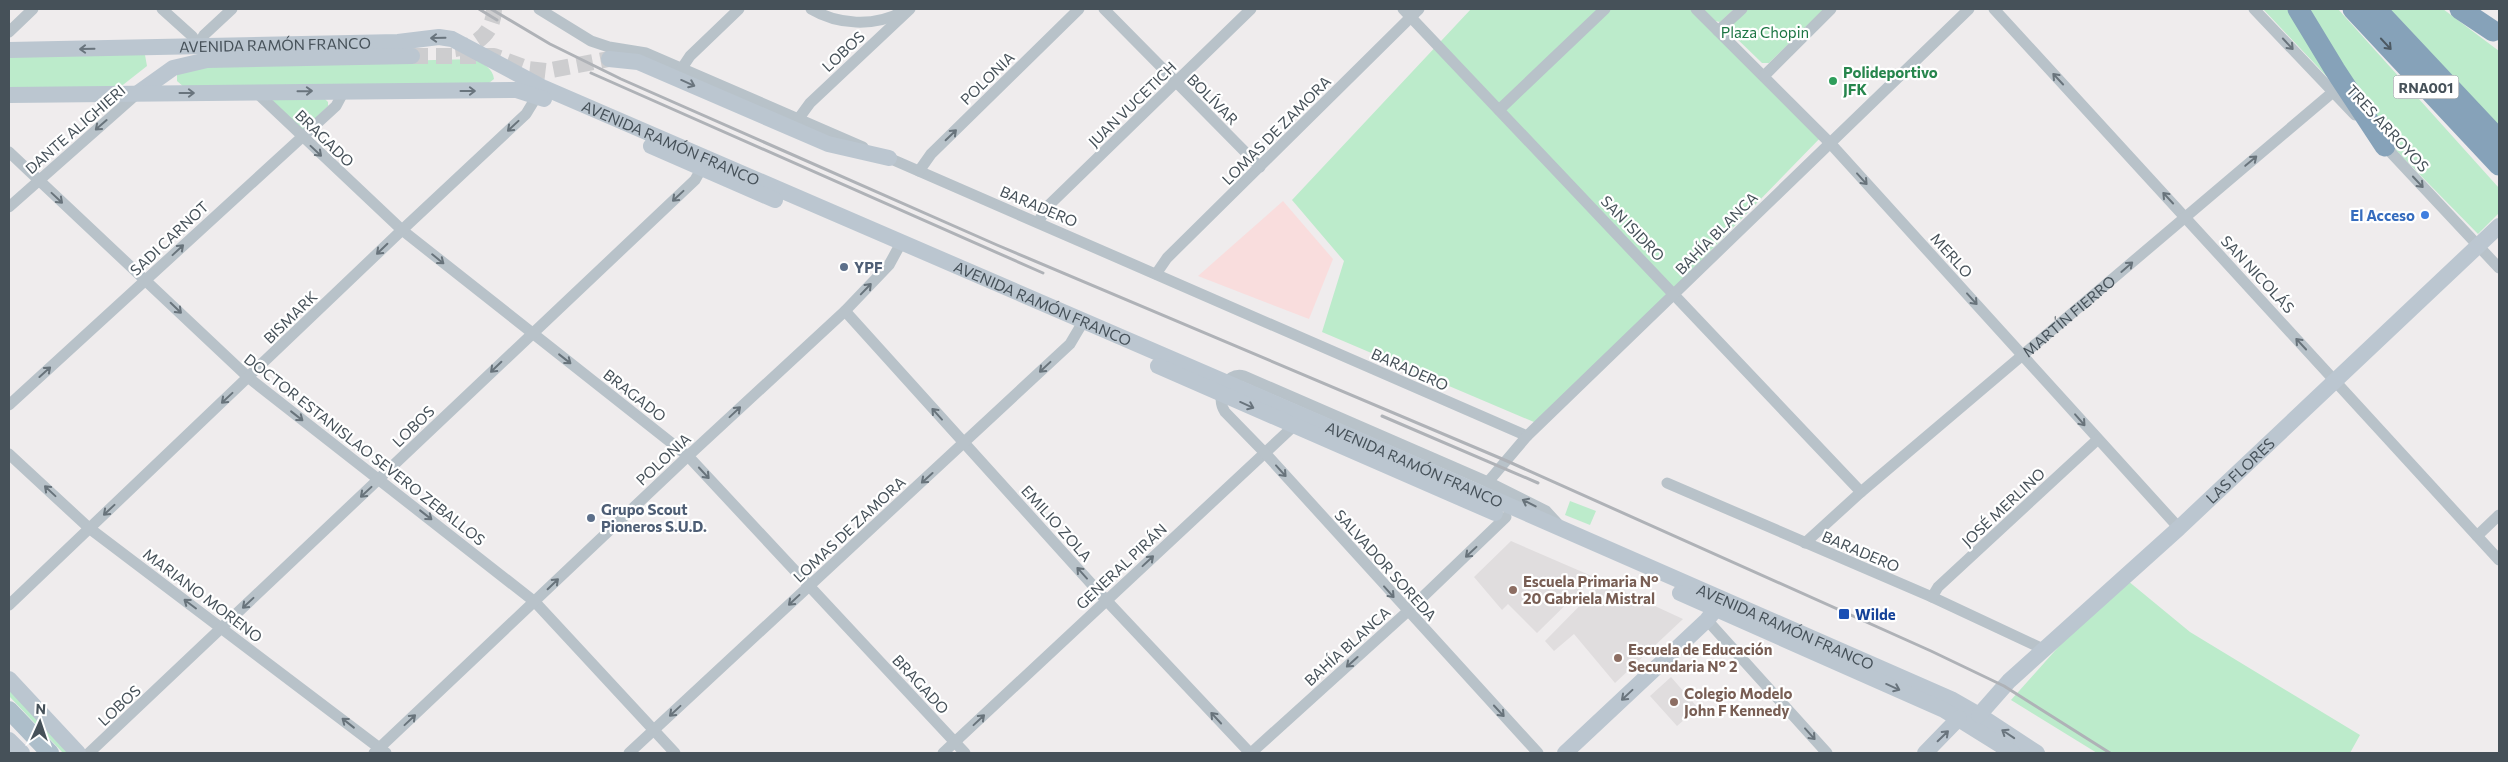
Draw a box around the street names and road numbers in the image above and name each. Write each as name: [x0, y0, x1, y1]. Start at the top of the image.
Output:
street label: LOBOS: [818, 27, 868, 75]
street label: AVENIDA RAMÓN FRANCO: [179, 34, 371, 55]
street label: POLONIA: [956, 48, 1018, 108]
street label: JUAN VUCETICH: [1084, 58, 1180, 150]
street label: BOLÍVAR: [1184, 69, 1243, 128]
street label: LOMAS DE ZAMORA: [1218, 72, 1334, 188]
road number: RNA001: [2394, 75, 2458, 98]
street label: DANTE ALIGHIERI: [21, 81, 129, 177]
street label: TRES ARROYOS: [2343, 81, 2433, 175]
street label: AVENIDA RAMÓN FRANCO: [579, 96, 763, 189]
street label: BRAGADO: [292, 106, 358, 170]
street label: BARADERO: [998, 182, 1080, 230]
street label: BAHÍA BLANCA: [1670, 187, 1761, 278]
street label: SAN ISIDRO: [1597, 192, 1669, 264]
street label: SADI CARNOT: [126, 197, 212, 279]
street label: MERLO: [1927, 229, 1977, 281]
street label: SAN NICOLÁS: [2218, 231, 2299, 317]
street label: AVENIDA RAMÓN FRANCO: [951, 257, 1134, 350]
street label: MARTÍN FIERRO: [2018, 271, 2119, 360]
street label: BISMARK: [259, 287, 321, 347]
street label: BARADERO: [1369, 344, 1451, 394]
street label: DOCTOR ESTANISLAO SEVERO ZEBALLOS: [241, 349, 489, 549]
street label: BRAGADO: [600, 365, 670, 425]
street label: LOBOS: [388, 402, 438, 450]
street label: AVENIDA RAMÓN FRANCO: [1323, 418, 1506, 511]
street label: POLONIA: [632, 429, 694, 489]
street label: LAS FLORES: [2202, 434, 2278, 507]
street label: JOSÉ MERLINO: [1957, 463, 2048, 550]
street label: LOMAS DE ZAMORA: [789, 472, 909, 586]
street label: EMILIO ZOLA: [1018, 481, 1096, 565]
street label: SALVADOR SOREDA: [1331, 506, 1441, 624]
street label: GENERAL PIRÁN: [1071, 519, 1170, 613]
street label: BARADERO: [1820, 527, 1902, 575]
street label: MARIANO MORENO: [140, 544, 266, 646]
street label: AVENIDA RAMÓN FRANCO: [1694, 580, 1877, 673]
street label: BAHÍA BLANCA: [1300, 602, 1394, 689]
street label: BRAGADO: [889, 651, 953, 717]
street label: LOBOS: [94, 681, 144, 729]

